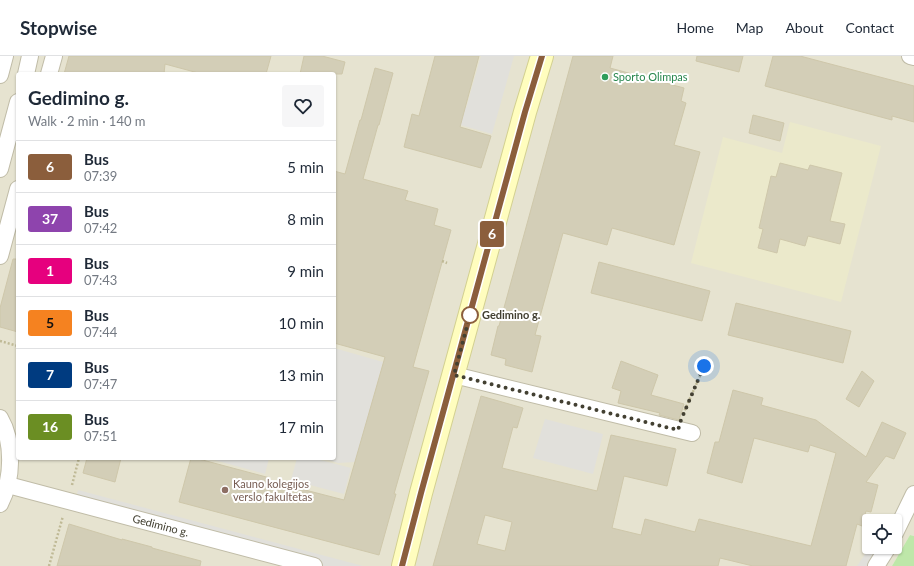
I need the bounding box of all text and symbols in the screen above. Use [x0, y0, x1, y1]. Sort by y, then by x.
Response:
text: Stopwise [20, 16, 97, 39]
text: Home [676, 19, 714, 36]
text: Map [736, 19, 763, 36]
text: About [785, 19, 823, 36]
text: Contact [845, 19, 894, 36]
place label: Sporto Olimpas [613, 70, 688, 83]
marker: Sporto Olimpas [600, 72, 610, 82]
button: heart [282, 85, 324, 127]
text: Gedimino g. [28, 86, 129, 109]
text: Walk · 2 min · 140 m [28, 113, 146, 129]
text: Bus [84, 150, 109, 168]
text: 6 [46, 158, 54, 175]
text: 5 min [287, 158, 324, 176]
text: 07:39 [84, 168, 117, 184]
text: Bus [84, 202, 109, 220]
text: 37 [42, 210, 58, 227]
text: 8 min [287, 210, 324, 228]
text: 07:42 [84, 220, 117, 236]
line badge: 6 [479, 221, 505, 247]
text: 6 [488, 225, 496, 242]
text: Bus [84, 254, 109, 272]
text: 1 [46, 262, 54, 279]
text: 9 min [287, 262, 324, 280]
text: 07:43 [84, 272, 117, 288]
text: Bus [84, 306, 109, 324]
marker: Gedimino g. [461, 306, 479, 324]
place label: Gedimino g. [482, 308, 541, 321]
text: 5 [46, 314, 54, 331]
text: 10 min [278, 314, 324, 332]
text: 07:44 [84, 324, 117, 340]
your location [694, 356, 714, 376]
text: Bus [84, 358, 109, 376]
text: 7 [46, 366, 54, 383]
text: 13 min [278, 366, 324, 384]
text: 07:47 [84, 376, 117, 392]
text: Bus [84, 410, 109, 428]
text: 16 [42, 418, 58, 435]
text: 17 min [278, 418, 324, 436]
text: 07:51 [84, 428, 117, 444]
place label: Kauno kolegijos verslo fakultetas [233, 477, 312, 503]
marker: Kauno kolegijos verslo fakultetas [220, 485, 230, 495]
street label: Gedimino g. [131, 511, 191, 539]
map controls [862, 514, 902, 554]
button: locate [862, 514, 902, 554]

